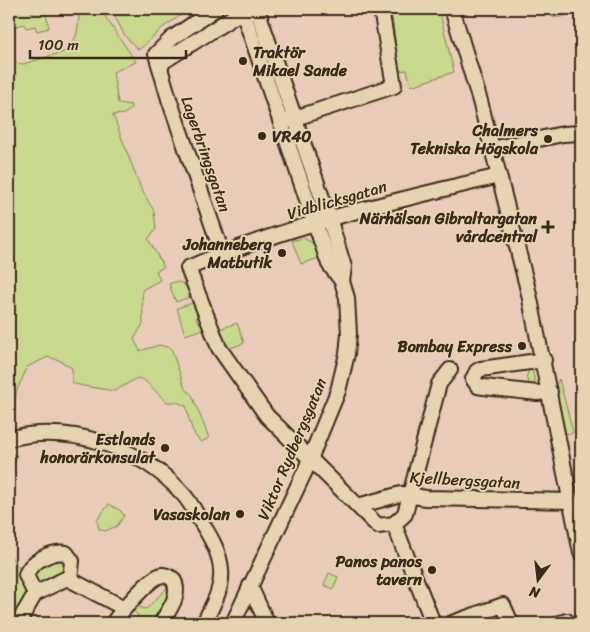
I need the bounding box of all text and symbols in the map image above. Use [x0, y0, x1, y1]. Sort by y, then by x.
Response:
scale bar [30, 28, 186, 60]
text: 100 m [38, 32, 79, 58]
place label: Traktör Mikael Sande [252, 38, 348, 85]
marker: Traktör Mikael Sande [237, 55, 249, 67]
street label: Lagerbringsgatan [173, 92, 240, 216]
place label: Chalmers Tekniska Högskola [410, 116, 539, 163]
place label: VR40 [272, 122, 311, 151]
marker: VR40 [256, 130, 268, 142]
marker: Chalmers Tekniska Högskola [542, 133, 554, 145]
street label: Vidblicksgatan [284, 172, 391, 228]
place label: Närhälsan Gibraltargatan vårdcentral [359, 204, 538, 251]
marker: Närhälsan Gibraltargatan vårdcentral [541, 220, 555, 234]
place label: Johanneberg Matbutik [182, 230, 273, 277]
marker: Johanneberg Matbutik [276, 247, 288, 259]
place label: Bombay Express [398, 332, 513, 361]
marker: Bombay Express [516, 340, 528, 352]
street label: Viktor Rydbergsgatan [249, 373, 335, 525]
place label: Estlands honorärkonsulat [40, 425, 157, 472]
marker: Estlands honorärkonsulat [159, 442, 171, 454]
street label: Kjellbergsgatan [409, 463, 521, 497]
place label: Vasaskolan [153, 500, 230, 529]
marker: Vasaskolan [234, 508, 246, 520]
place label: Panos panos tavern [335, 547, 423, 594]
north arrow [512, 554, 562, 604]
marker: Panos panos tavern [426, 564, 438, 576]
text: N [527, 579, 544, 606]

